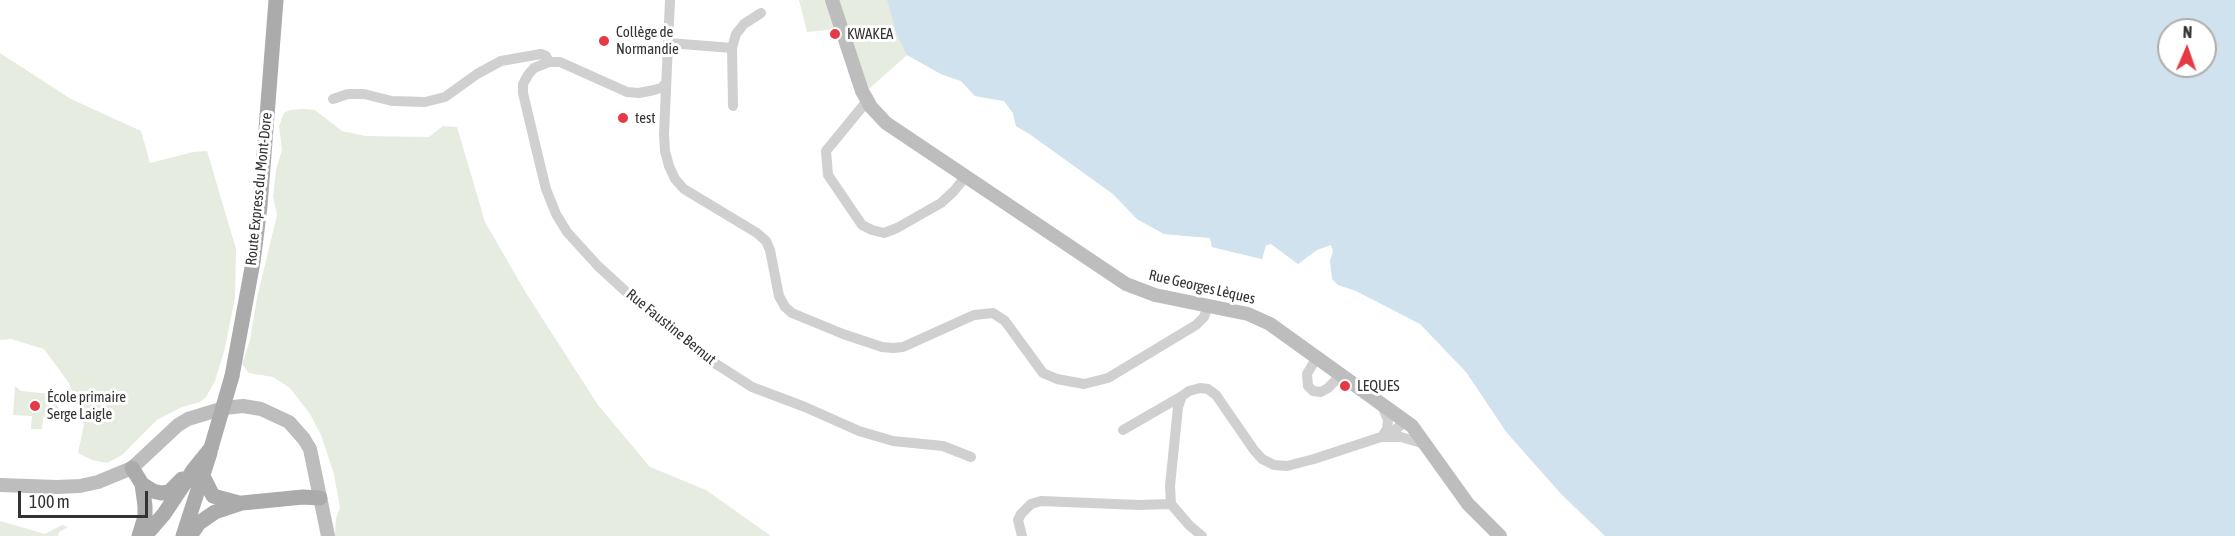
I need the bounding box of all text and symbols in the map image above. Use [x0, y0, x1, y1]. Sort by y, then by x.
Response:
north arrow [2157, 18, 2217, 78]
place label: Collège de Normandie [616, 23, 679, 58]
text: N [2183, 23, 2193, 41]
place label: KWAKEA [847, 25, 893, 43]
marker: KWAKEA [828, 27, 842, 41]
marker: Collège de Normandie [597, 34, 611, 48]
place label: test [635, 109, 656, 127]
marker: test [616, 111, 630, 125]
street label: Route Express du Mont-Dore [242, 112, 276, 266]
street label: Rue Georges Lèques [1147, 266, 1257, 308]
street label: Rue Faustine Bernut [623, 285, 719, 369]
place label: LEQUES [1357, 377, 1399, 395]
marker: LEQUES [1338, 379, 1352, 393]
place label: École primaire Serge Laigle [47, 388, 126, 423]
marker: École primaire Serge Laigle [28, 399, 42, 413]
scale bar [21, 479, 152, 517]
text: 100 m [29, 491, 70, 512]

